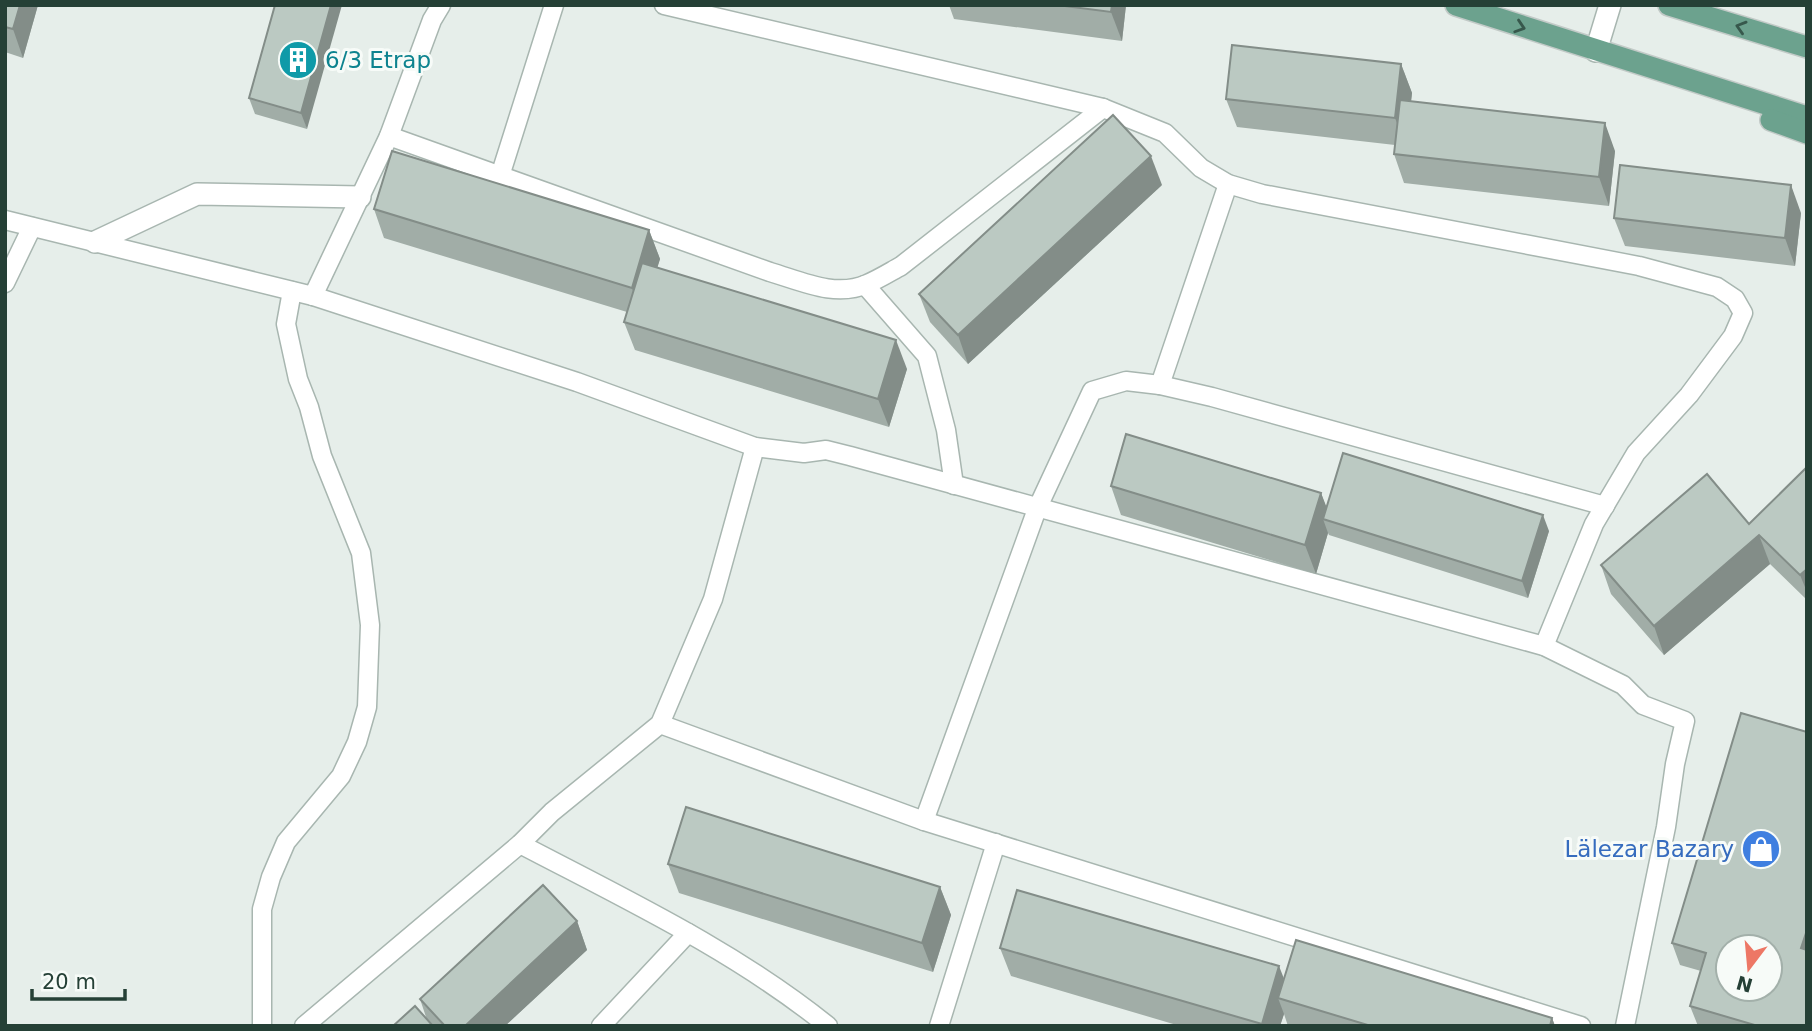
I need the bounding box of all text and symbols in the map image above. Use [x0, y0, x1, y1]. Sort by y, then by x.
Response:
one-way arrow [1514, 18, 1526, 33]
one-way arrow [1736, 21, 1748, 36]
building icon: 6/3 Etrap [277, 39, 319, 81]
place label: 6/3 Etrap [325, 47, 431, 73]
shop icon: Lälezar Bazary [1740, 828, 1782, 870]
place label: Lälezar Bazary [1565, 836, 1734, 862]
north arrow [1714, 933, 1784, 1003]
scale bar [32, 958, 124, 1002]
text: 20 m [42, 970, 96, 994]
text: N [1734, 972, 1755, 997]

